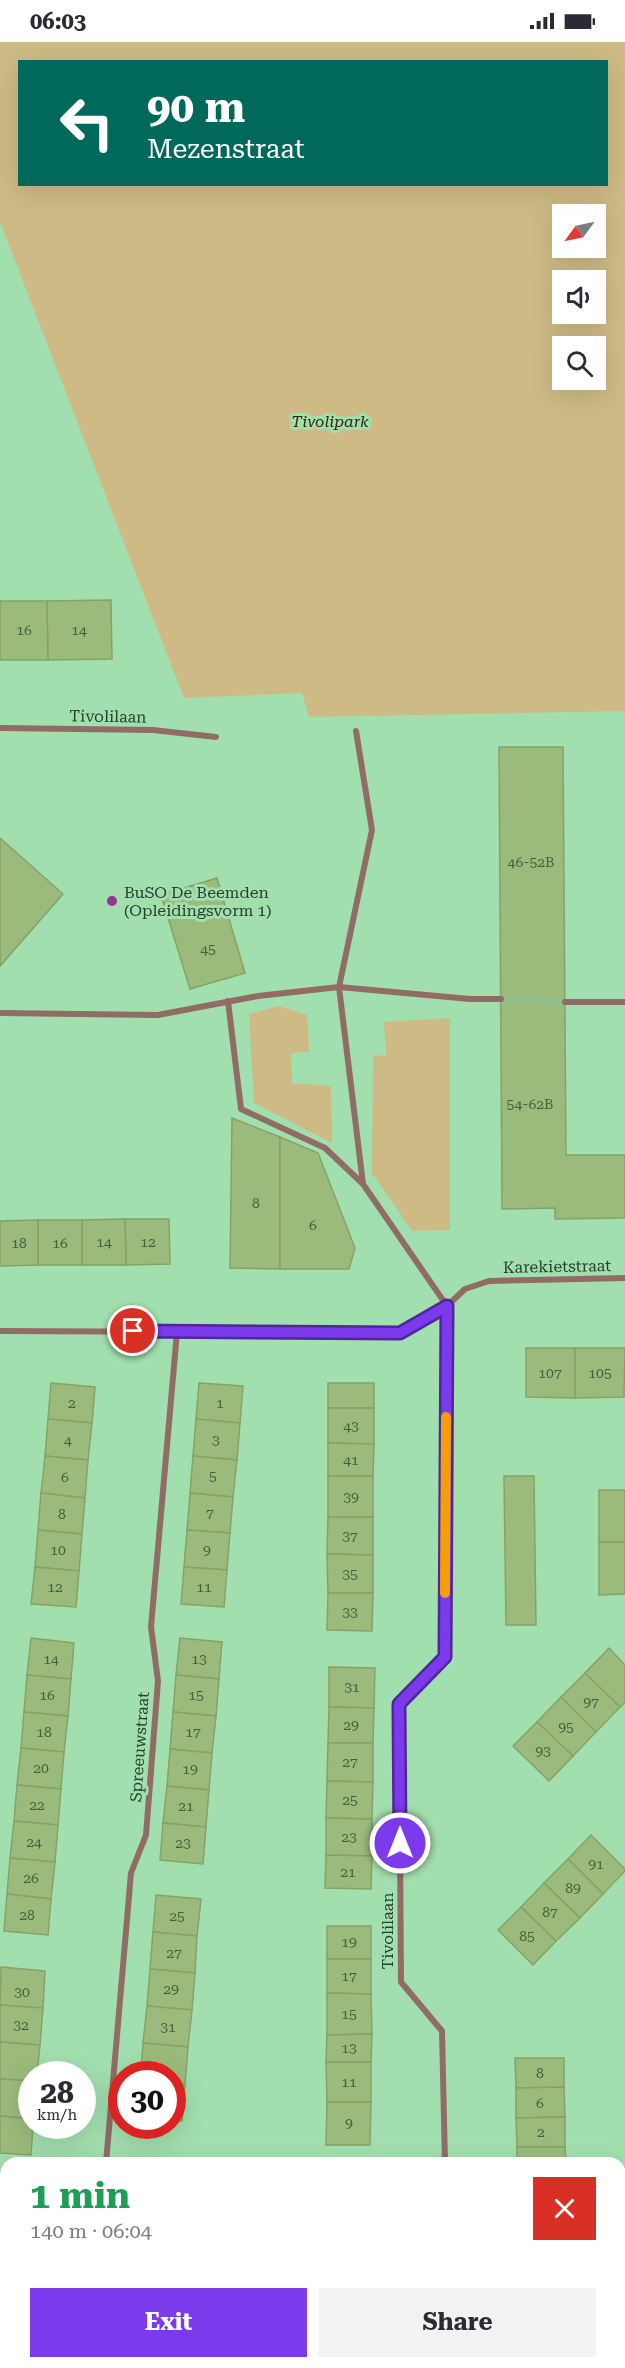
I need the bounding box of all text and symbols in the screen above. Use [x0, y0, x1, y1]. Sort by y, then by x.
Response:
text: 06:03 [30, 9, 86, 34]
text: 90 m [147, 83, 245, 132]
icon: left [48, 84, 126, 162]
text: Mezenstraat [147, 133, 305, 165]
north arrow [552, 204, 606, 258]
map controls [552, 204, 606, 390]
button: sound [552, 270, 606, 324]
button: search [552, 336, 606, 390]
park label: Tivolipark [291, 412, 369, 431]
house number: 16 [16, 622, 32, 638]
house number: 14 [71, 622, 87, 638]
street label: Tivolilaan [69, 706, 147, 727]
house number: 46-52B [508, 854, 554, 870]
place label: BuSO De Beemden (Opleidingsvorm 1) [124, 883, 272, 920]
marker: BuSO De Beemden (Opleidingsvorm 1) [105, 894, 119, 908]
house number: 45 [200, 941, 216, 957]
house number: 54-62B [507, 1096, 553, 1112]
house number: 8 [252, 1195, 260, 1211]
house number: 6 [309, 1217, 317, 1233]
house number: 14 [96, 1234, 112, 1250]
house number: 12 [140, 1234, 156, 1250]
house number: 18 [11, 1235, 27, 1251]
house number: 16 [52, 1235, 68, 1251]
street label: Karekietstraat [503, 1256, 611, 1277]
pin [107, 1305, 158, 1356]
icon: arrive [116, 1314, 149, 1347]
house number: 107 [538, 1365, 562, 1381]
house number: 105 [588, 1365, 612, 1381]
house number: 2 [68, 1395, 76, 1411]
house number: 1 [216, 1395, 224, 1411]
house number: 43 [343, 1418, 359, 1434]
house number: 4 [64, 1432, 72, 1448]
house number: 3 [212, 1432, 220, 1448]
house number: 41 [343, 1452, 359, 1468]
house number: 5 [209, 1468, 217, 1484]
house number: 6 [61, 1469, 69, 1485]
house number: 39 [343, 1489, 359, 1505]
house number: 7 [206, 1505, 214, 1521]
house number: 8 [58, 1506, 66, 1522]
house number: 37 [342, 1528, 358, 1544]
house number: 10 [50, 1542, 66, 1558]
house number: 9 [203, 1542, 211, 1558]
house number: 35 [342, 1566, 358, 1582]
house number: 12 [47, 1579, 63, 1595]
house number: 11 [196, 1579, 212, 1595]
house number: 33 [342, 1604, 358, 1620]
house number: 14 [43, 1651, 59, 1667]
house number: 13 [191, 1651, 207, 1667]
house number: 31 [344, 1679, 360, 1695]
house number: 16 [39, 1687, 55, 1703]
house number: 15 [188, 1687, 204, 1703]
street label: Spreeuwstraat [126, 1691, 153, 1803]
house number: 97 [583, 1694, 599, 1710]
house number: 29 [343, 1717, 359, 1733]
house number: 95 [558, 1719, 574, 1735]
house number: 18 [36, 1724, 52, 1740]
house number: 17 [185, 1724, 201, 1740]
house number: 93 [535, 1743, 551, 1759]
house number: 27 [342, 1754, 358, 1770]
house number: 20 [33, 1760, 49, 1776]
house number: 19 [182, 1761, 198, 1777]
house number: 25 [342, 1792, 358, 1808]
house number: 22 [29, 1797, 45, 1813]
house number: 21 [178, 1798, 194, 1814]
position arrow [368, 1811, 432, 1875]
house number: 23 [341, 1829, 357, 1845]
house number: 24 [26, 1834, 42, 1850]
house number: 23 [175, 1835, 191, 1851]
house number: 91 [588, 1856, 604, 1872]
house number: 21 [340, 1864, 356, 1880]
house number: 26 [23, 1870, 39, 1886]
house number: 89 [565, 1880, 581, 1896]
street label: Tivolilaan [378, 1892, 397, 1970]
house number: 87 [542, 1904, 558, 1920]
house number: 28 [19, 1907, 35, 1923]
house number: 25 [169, 1908, 185, 1924]
house number: 85 [519, 1928, 535, 1944]
house number: 19 [341, 1934, 357, 1950]
house number: 27 [166, 1945, 182, 1961]
house number: 17 [341, 1968, 357, 1984]
house number: 29 [163, 1981, 179, 1997]
house number: 30 [14, 1984, 30, 2000]
house number: 15 [341, 2006, 357, 2022]
house number: 32 [13, 2017, 29, 2033]
house number: 31 [160, 2019, 176, 2035]
house number: 13 [341, 2040, 357, 2056]
speed limit sign: 30 [108, 2061, 186, 2139]
house number: 8 [536, 2065, 544, 2081]
house number: 11 [341, 2074, 357, 2090]
text: 28 [40, 2075, 74, 2110]
house number: 6 [536, 2095, 544, 2111]
text: km/h [37, 2106, 77, 2124]
house number: 9 [345, 2115, 353, 2131]
house number: 2 [537, 2124, 545, 2140]
text: 1 min [30, 2175, 130, 2217]
button: close [533, 2177, 596, 2240]
text: 140 m · 06:04 [30, 2219, 152, 2243]
button: Exit [30, 2288, 307, 2357]
button: Share [319, 2288, 596, 2357]

